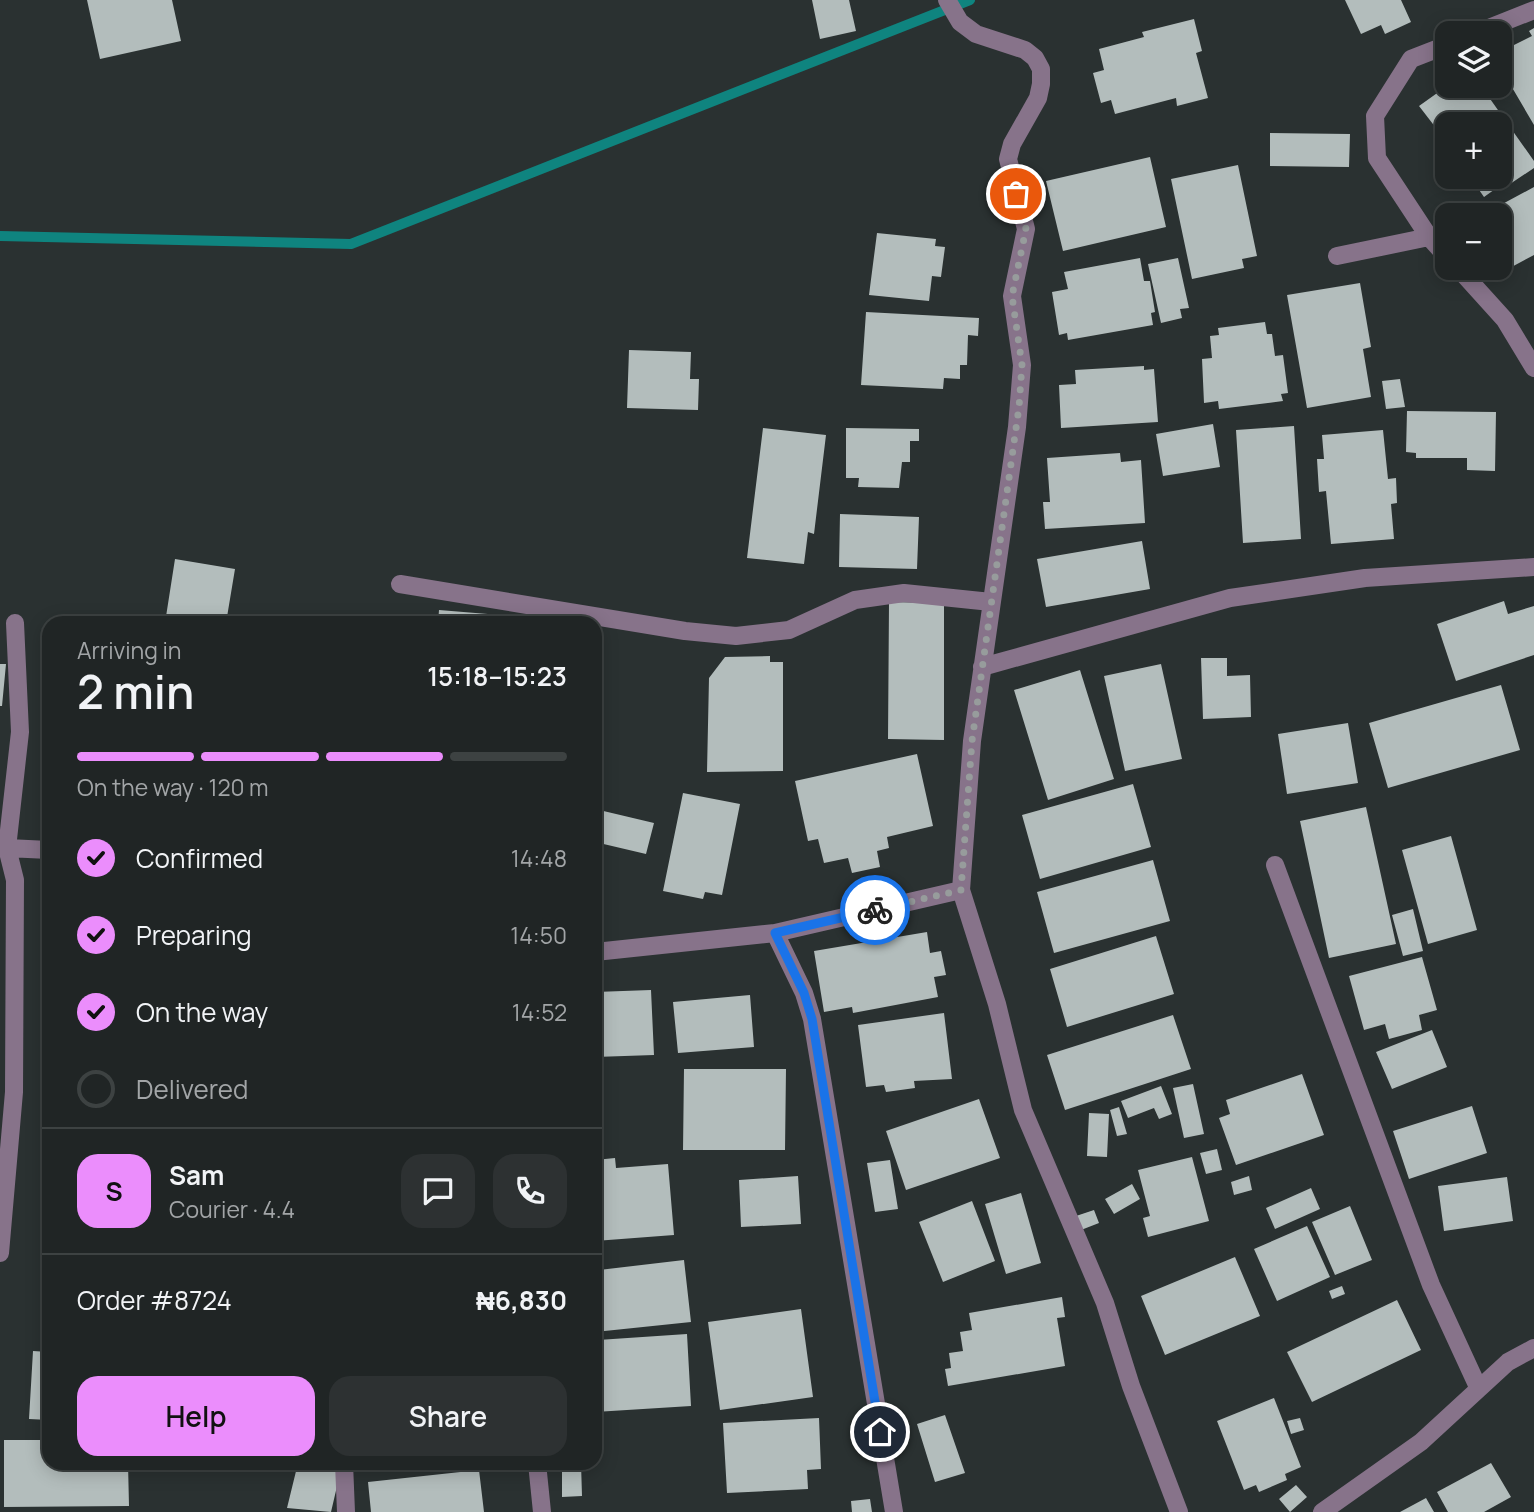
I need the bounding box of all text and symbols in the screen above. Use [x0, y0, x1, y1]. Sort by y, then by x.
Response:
map controls [1435, 21, 1512, 280]
button: layers [1435, 21, 1512, 98]
button: + [1435, 112, 1512, 189]
pin [986, 164, 1046, 224]
icon: bag [997, 175, 1035, 213]
button: − [1435, 203, 1512, 280]
text: Arriving in [77, 634, 182, 666]
text: 15:18–15:23 [427, 658, 567, 694]
text: 2 min [77, 660, 194, 723]
text: On the way · 120 m [77, 771, 269, 803]
icon: check [77, 839, 115, 877]
text: Confirmed [136, 840, 263, 876]
text: 14:48 [511, 842, 567, 874]
courier [840, 875, 910, 945]
icon: bike [856, 891, 894, 929]
icon: check [77, 916, 115, 954]
text: Preparing [136, 917, 252, 953]
text: 14:50 [510, 919, 567, 951]
icon: check [77, 993, 115, 1031]
text: On the way [136, 994, 268, 1030]
text: 14:52 [512, 996, 567, 1028]
text: Delivered [136, 1071, 248, 1107]
button: chat [401, 1154, 475, 1228]
button: phone [493, 1154, 567, 1228]
text: Sam [169, 1157, 224, 1193]
text: S [105, 1173, 123, 1209]
text: Courier · 4.4 [169, 1193, 295, 1225]
text: Order #8724 [77, 1282, 232, 1318]
text: ₦6,830 [476, 1282, 567, 1318]
button: Help [77, 1376, 315, 1456]
button: Share [329, 1376, 567, 1456]
pin [850, 1402, 910, 1462]
icon: home [861, 1413, 899, 1451]

